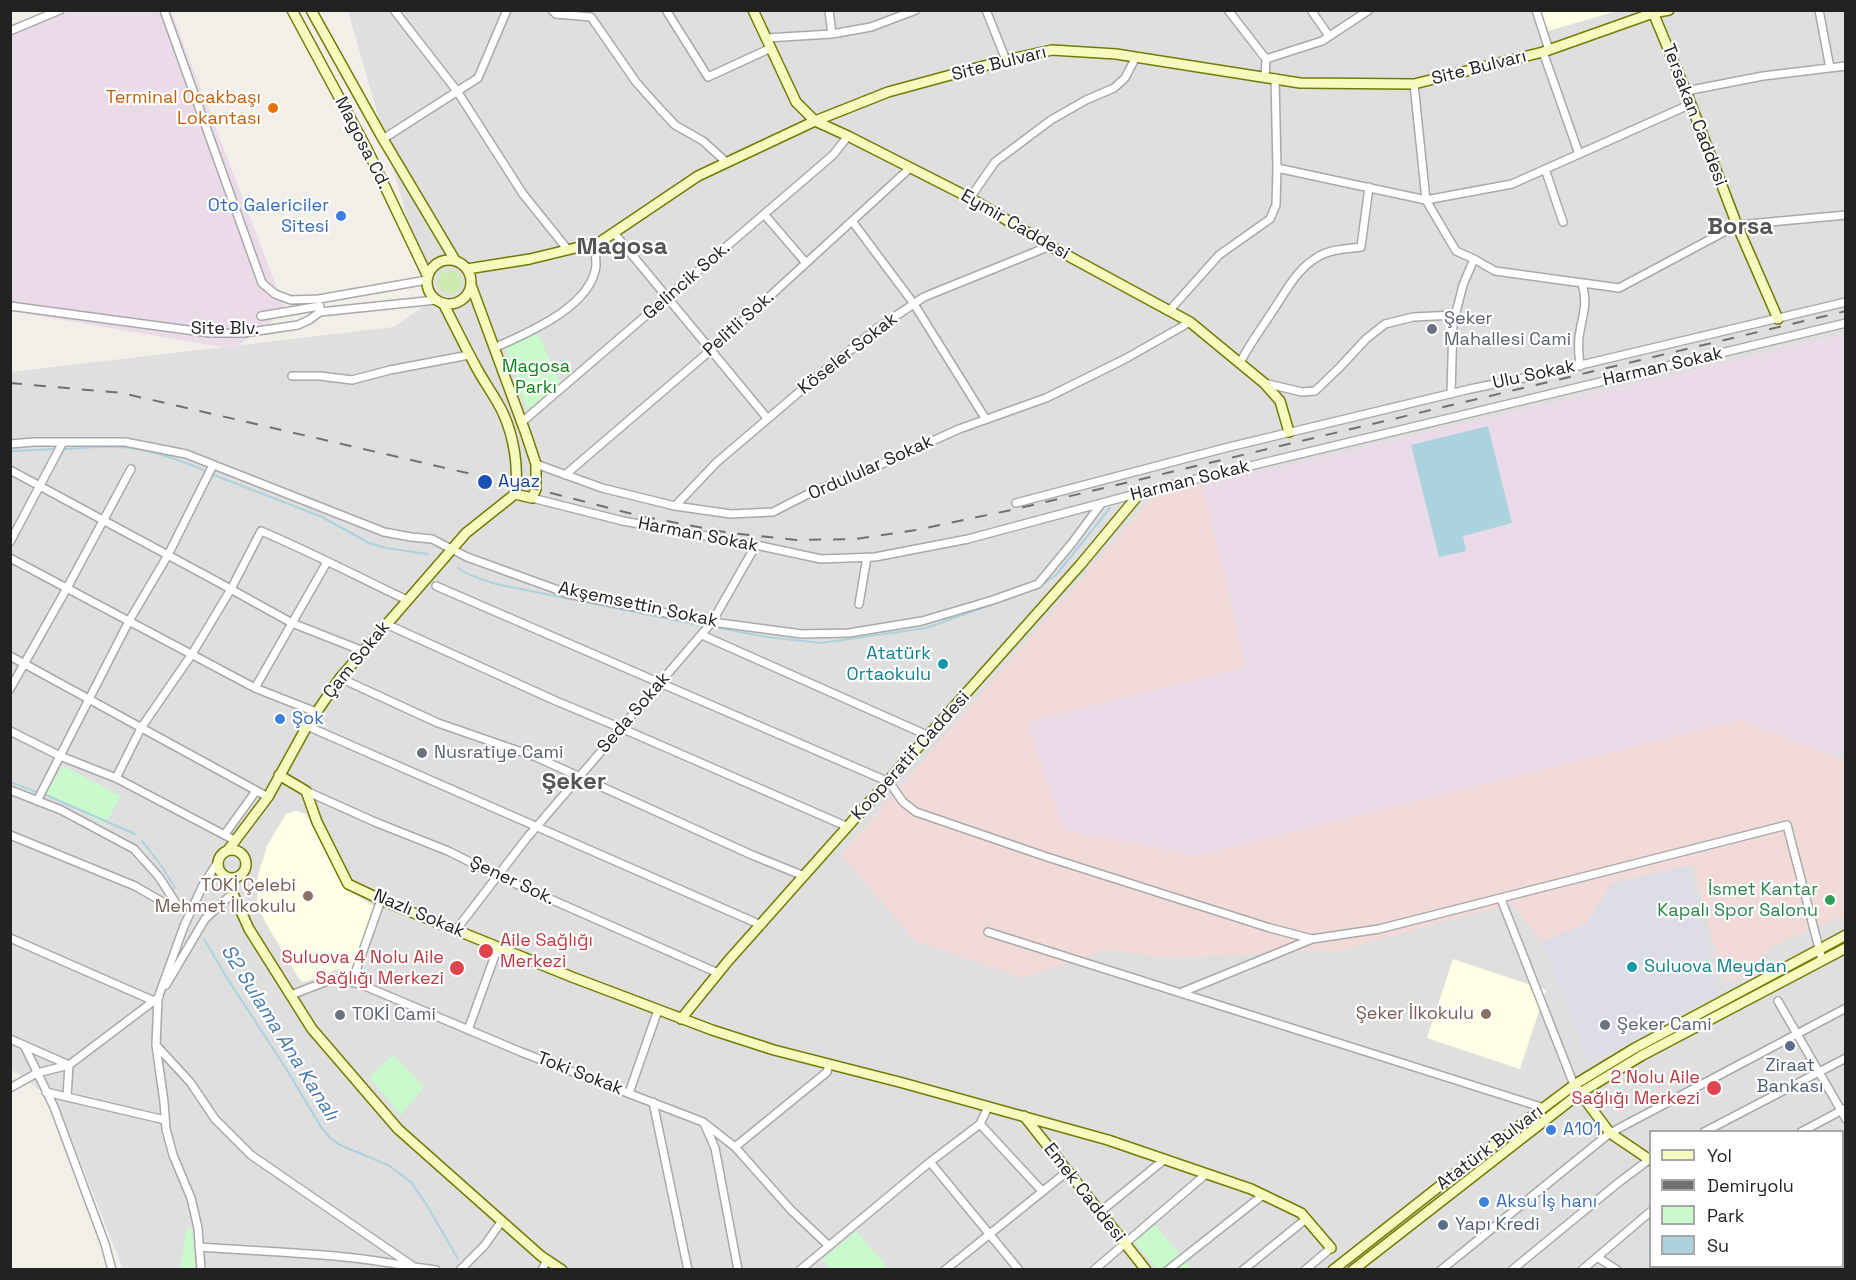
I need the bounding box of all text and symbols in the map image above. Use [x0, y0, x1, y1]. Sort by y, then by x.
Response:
street label: Tersakan Caddesi [1657, 41, 1731, 189]
street label: Site Bulvarı [949, 42, 1049, 86]
street label: Site Bulvarı [1429, 46, 1529, 90]
place label: Terminal Ocakbaşı Lokantası [106, 87, 261, 130]
street label: Magosa Cd. [330, 93, 394, 193]
marker: Terminal Ocakbaşı Lokantası [266, 101, 280, 115]
street label: Eymir Caddesi [957, 185, 1073, 265]
place label: Oto Galericiler Sitesi [208, 195, 329, 238]
marker: Oto Galericiler Sitesi [334, 209, 348, 223]
district label: Borsa [1707, 213, 1773, 241]
district label: Magosa [576, 233, 668, 261]
street label: Gelincik Sok. [639, 237, 735, 325]
street label: Pelitli Sok. [699, 286, 779, 362]
place label: Şeker Mahallesi Cami [1444, 308, 1571, 350]
street label: Köseler Sokak [794, 309, 902, 399]
street label: Site Blv. [191, 318, 259, 340]
marker: Şeker Mahallesi Cami [1425, 322, 1439, 336]
street label: Harman Sokak [1601, 343, 1725, 391]
park label: Magosa Parkı [502, 356, 570, 398]
street label: Ulu Sokak [1491, 356, 1577, 394]
street label: Ordulular Sokak [805, 431, 937, 505]
street label: Harman Sokak [1128, 456, 1252, 506]
place label: Ayaz [498, 471, 540, 493]
marker: Ayaz [476, 473, 494, 491]
street label: Harman Sokak [636, 513, 760, 557]
street label: Akşemsettin Sokak [556, 578, 720, 632]
street label: Çam Sokak [319, 617, 395, 703]
place label: Atatürk Ortaokulu [847, 643, 931, 686]
marker: Atatürk Ortaokulu [936, 657, 950, 671]
street label: Seda Sokak [593, 668, 675, 758]
street label: Kooperatif Caddesi [847, 687, 975, 825]
place label: Şok [292, 708, 324, 730]
marker: Şok [273, 712, 287, 726]
place label: Nusratiye Cami [434, 742, 563, 764]
marker: Nusratiye Cami [415, 746, 429, 760]
district label: Şeker [542, 768, 606, 796]
street label: Şener Sok. [466, 852, 558, 910]
place label: TOKİ Çelebi Mehmet İlkokulu [155, 875, 296, 918]
place label: İsmet Kantar Kapalı Spor Salonu [1657, 879, 1818, 922]
street label: Nazlı Sokak [370, 885, 468, 943]
marker: TOKİ Çelebi Mehmet İlkokulu [301, 889, 315, 903]
marker: İsmet Kantar Kapalı Spor Salonu [1823, 893, 1837, 907]
place label: Aile Sağlığı Merkezi [500, 930, 593, 972]
water label: S2 Sulama Ana Kanalı [215, 941, 343, 1125]
marker: Aile Sağlığı Merkezi [477, 942, 495, 960]
place label: Suluova 4 Nolu Aile Sağlığı Merkezi [282, 947, 444, 990]
place label: Suluova Meydan [1644, 956, 1787, 978]
marker: Suluova 4 Nolu Aile Sağlığı Merkezi [448, 959, 466, 977]
marker: Suluova Meydan [1625, 960, 1639, 974]
place label: Şeker İlkokulu [1356, 1003, 1474, 1025]
place label: TOKİ Cami [352, 1004, 436, 1026]
marker: Şeker İlkokulu [1479, 1007, 1493, 1021]
marker: TOKİ Cami [333, 1008, 347, 1022]
place label: Şeker Cami [1617, 1014, 1712, 1036]
marker: Şeker Cami [1598, 1018, 1612, 1032]
marker: Ziraat Bankası [1783, 1039, 1797, 1053]
street label: Toki Sokak [534, 1048, 626, 1100]
place label: Ziraat Bankası [1757, 1055, 1823, 1098]
place label: 2 Nolu Aile Sağlığı Merkezi [1572, 1067, 1700, 1110]
marker: 2 Nolu Aile Sağlığı Merkezi [1705, 1079, 1723, 1097]
street label: Atatürk Bulvarı [1433, 1101, 1547, 1195]
place label: A101 [1563, 1119, 1601, 1141]
marker: A101 [1544, 1123, 1558, 1137]
legend [1649, 1130, 1844, 1268]
street label: Emek Caddesi [1039, 1139, 1129, 1247]
text: Yol [1707, 1144, 1732, 1167]
text: Demiryolu [1707, 1174, 1794, 1197]
place label: Aksu İş hanı [1496, 1191, 1597, 1213]
marker: Aksu İş hanı [1477, 1195, 1491, 1209]
text: Park [1707, 1204, 1744, 1227]
place label: Yapı Kredi [1455, 1214, 1540, 1236]
marker: Yapı Kredi [1436, 1218, 1450, 1232]
text: Su [1707, 1234, 1729, 1257]

